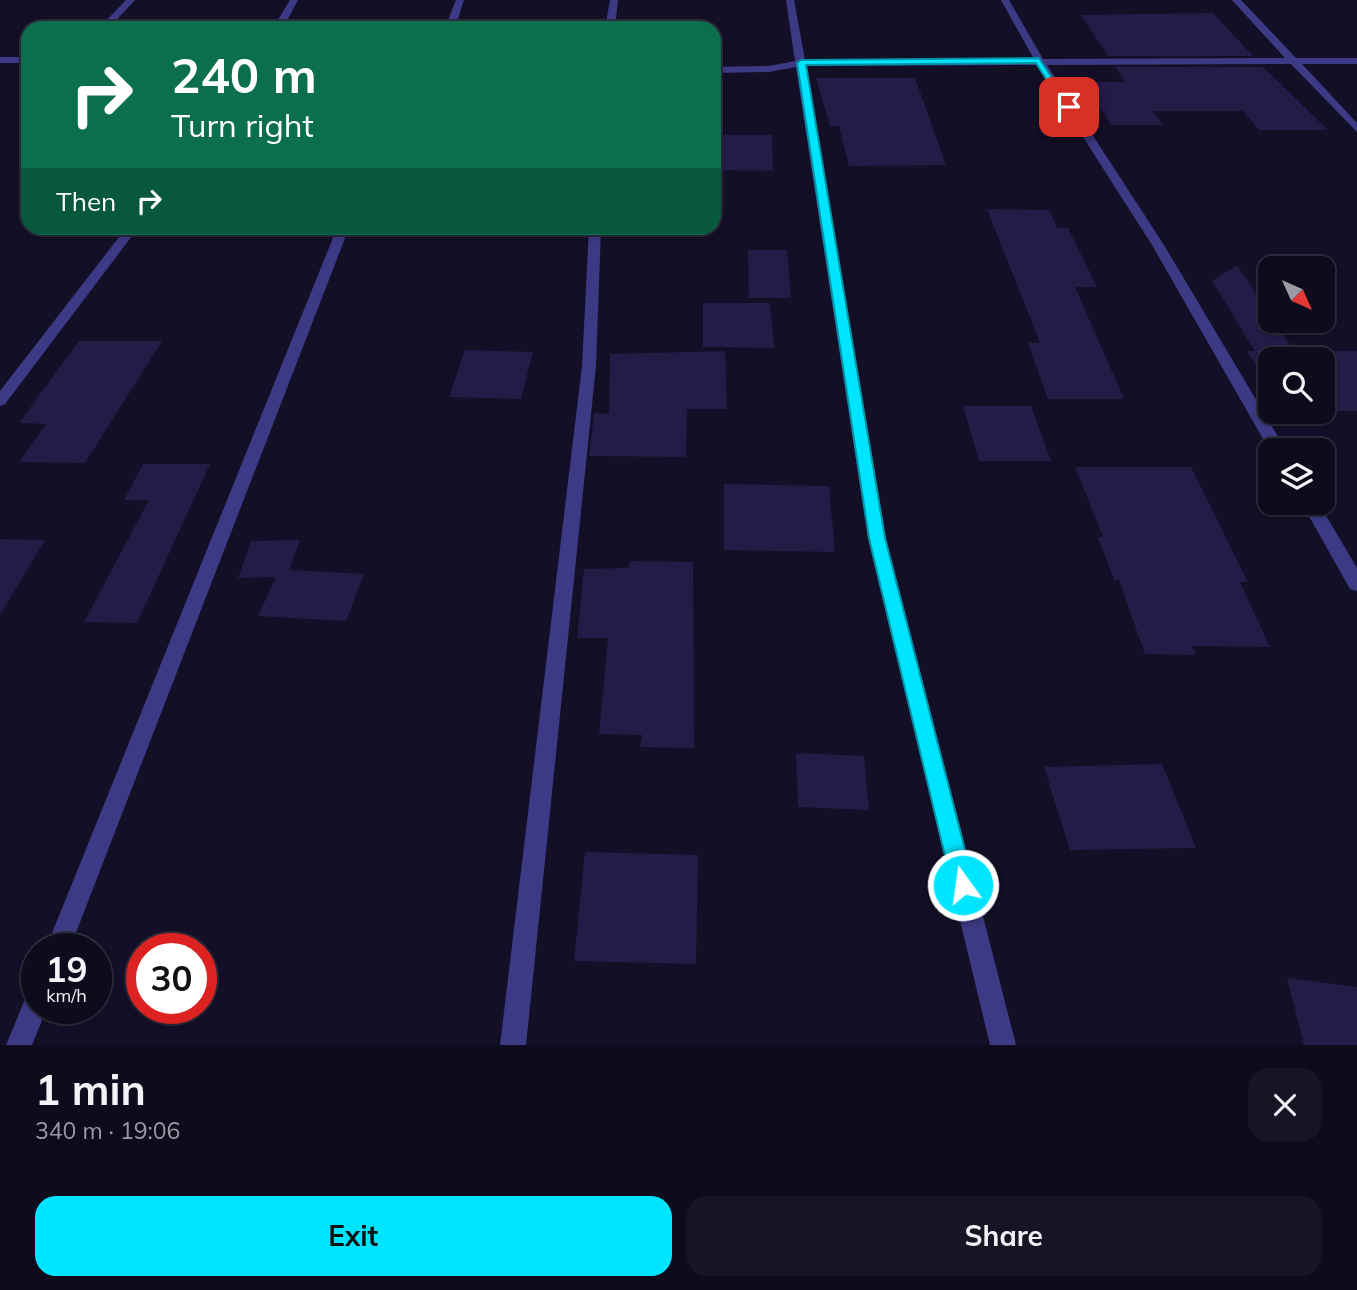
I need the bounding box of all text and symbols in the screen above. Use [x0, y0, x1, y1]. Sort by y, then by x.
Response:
text: 240 m [171, 44, 317, 105]
icon: right [56, 49, 147, 140]
pin [1039, 77, 1099, 137]
icon: arrive [1050, 88, 1088, 126]
text: Turn right [171, 105, 314, 145]
icon: right [130, 182, 168, 220]
text: Then [56, 185, 116, 218]
north arrow [1258, 256, 1335, 332]
map controls [1258, 256, 1335, 515]
button: search [1258, 347, 1335, 424]
button: layers [1258, 438, 1335, 515]
position arrow [926, 848, 1000, 922]
speed limit sign: 30 [126, 933, 217, 1024]
text: 19 [45, 947, 88, 991]
text: km/h [46, 984, 87, 1007]
text: 1 min [35, 1063, 146, 1116]
button: close [1248, 1068, 1322, 1142]
text: 340 m · 19:06 [35, 1116, 180, 1145]
button: Exit [35, 1196, 672, 1276]
button: Share [686, 1196, 1322, 1276]

